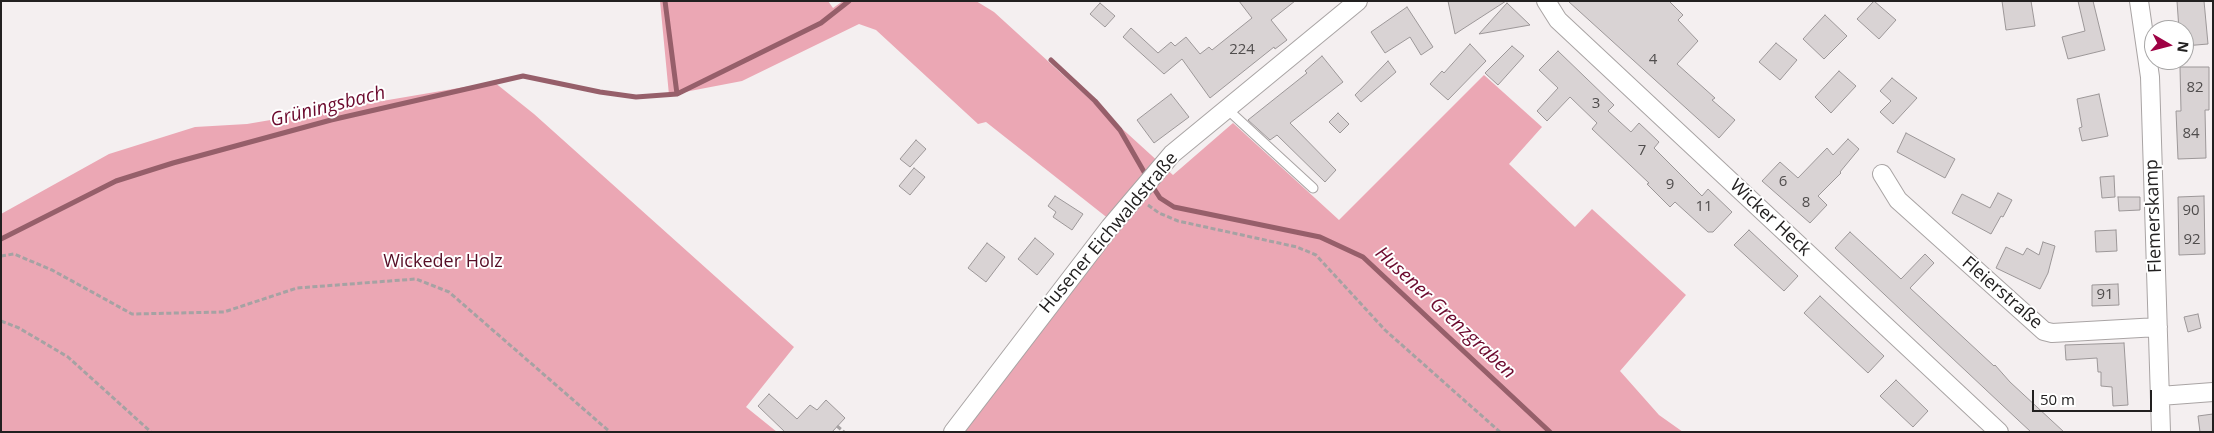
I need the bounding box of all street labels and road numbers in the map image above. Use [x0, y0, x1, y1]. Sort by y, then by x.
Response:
street label: Husener Eichwaldstraße [1035, 148, 1183, 318]
street label: Flemerskamp [2141, 159, 2167, 273]
street label: Wicker Heck [1725, 175, 1815, 261]
street label: Fleierstraße [1957, 252, 2047, 334]

